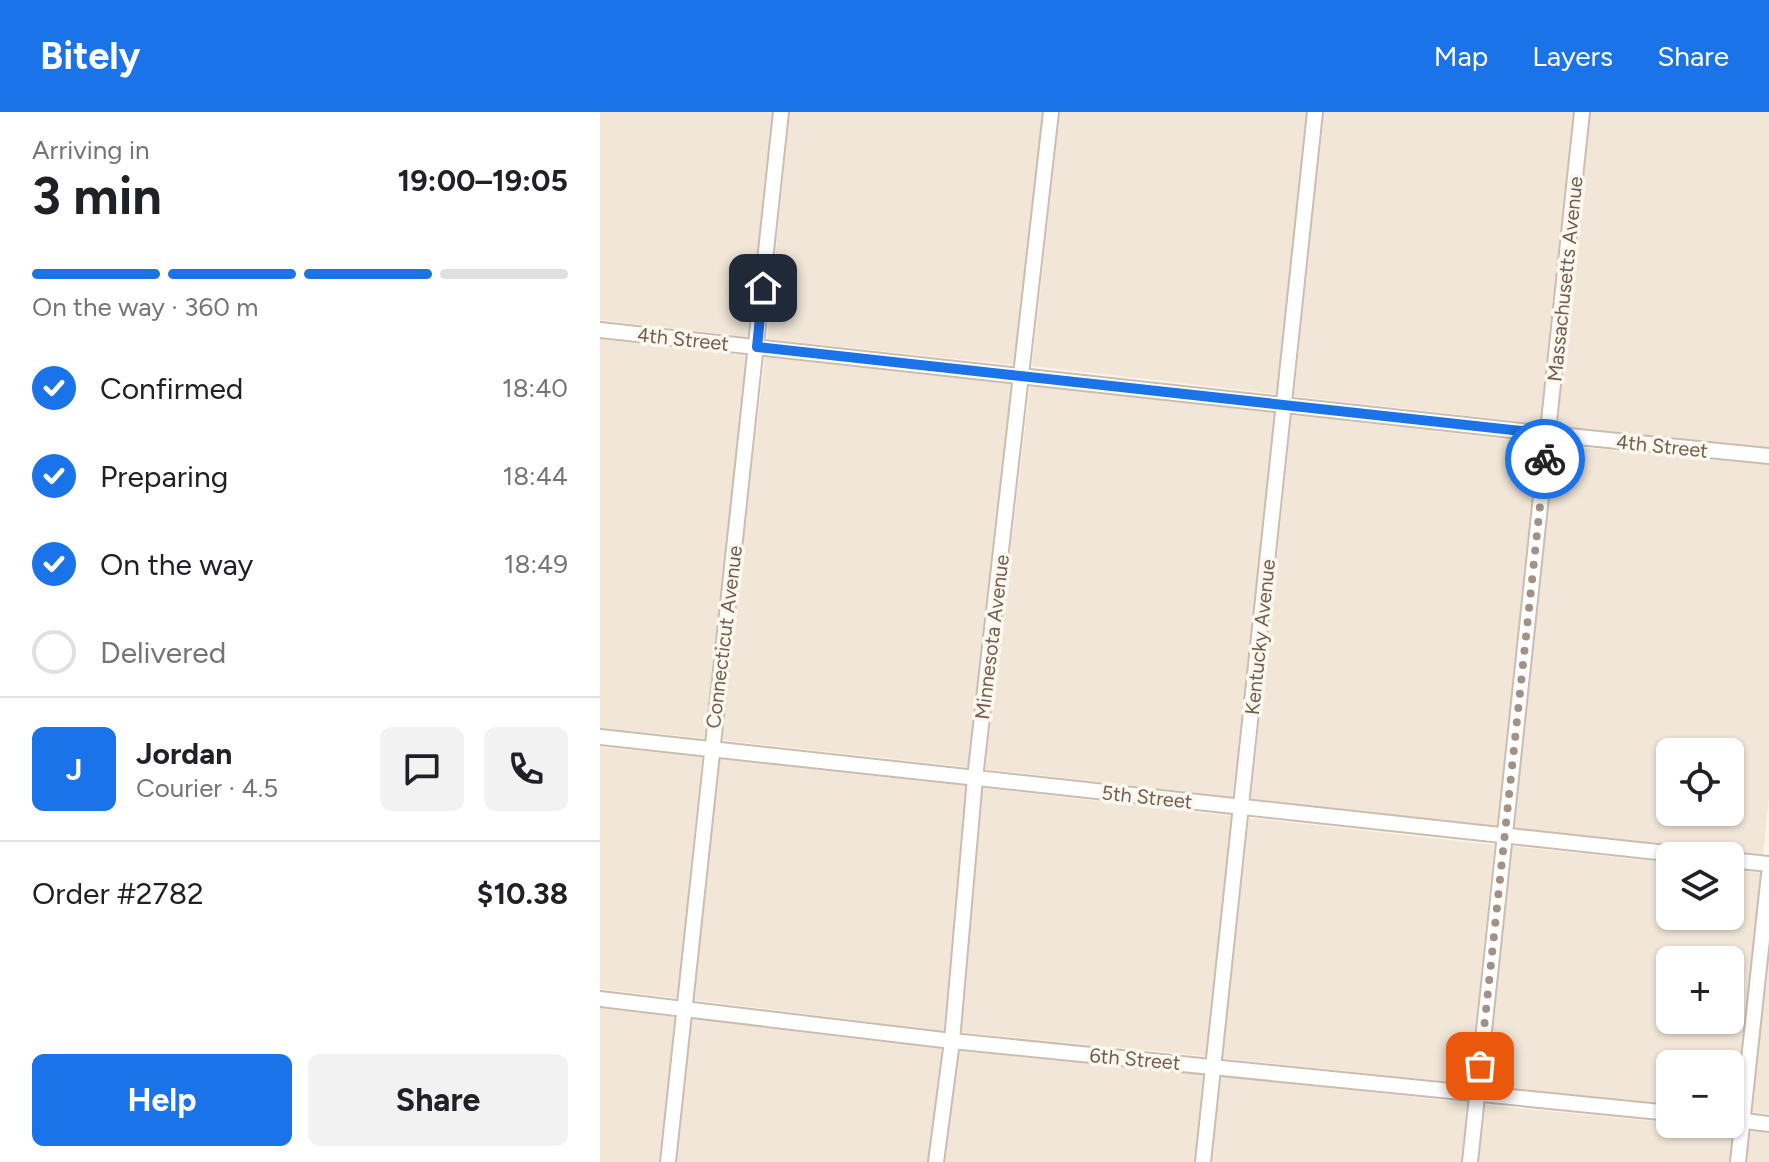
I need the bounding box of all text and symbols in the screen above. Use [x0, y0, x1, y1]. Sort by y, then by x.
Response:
text: Bitely [40, 33, 140, 79]
text: Map [1434, 39, 1488, 73]
text: Layers [1532, 39, 1613, 73]
text: Share [1657, 39, 1729, 73]
text: Arriving in [32, 134, 150, 166]
text: 19:00–19:05 [398, 162, 568, 199]
text: 3 min [32, 165, 162, 227]
street label: Massachusetts Avenue [1542, 175, 1588, 383]
pin [729, 254, 797, 322]
icon: home [741, 266, 785, 310]
text: On the way · 360 m [32, 291, 258, 323]
street label: 4th Street [636, 322, 730, 356]
icon: check [32, 366, 76, 410]
text: Confirmed [100, 370, 243, 407]
text: 18:40 [502, 372, 568, 404]
courier [1505, 419, 1585, 499]
street label: 4th Street [1615, 429, 1709, 463]
icon: bike [1523, 437, 1567, 481]
icon: check [32, 454, 76, 498]
text: Preparing [100, 458, 228, 495]
text: 18:44 [502, 460, 568, 492]
icon: check [32, 542, 76, 586]
street label: Connecticut Avenue [701, 544, 747, 730]
text: On the way [100, 546, 253, 583]
text: 18:49 [504, 548, 568, 580]
street label: Minnesota Avenue [970, 553, 1014, 721]
street label: Kentucky Avenue [1240, 558, 1280, 716]
text: Delivered [100, 634, 226, 671]
button: chat [380, 727, 464, 811]
button: phone [484, 727, 568, 811]
text: Jordan [136, 735, 232, 772]
map controls [1656, 738, 1744, 1138]
button: locate [1656, 738, 1744, 826]
text: J [66, 751, 82, 788]
text: Courier · 4.5 [136, 772, 278, 804]
street label: 5th Street [1100, 780, 1194, 814]
button: layers [1656, 842, 1744, 930]
text: Order #2782 [32, 875, 204, 912]
text: $10.38 [477, 875, 568, 912]
button: + [1656, 946, 1744, 1034]
pin [1446, 1032, 1514, 1100]
street label: 6th Street [1089, 1043, 1181, 1075]
icon: bag [1458, 1044, 1502, 1088]
button: − [1656, 1050, 1744, 1138]
button: Help [32, 1054, 292, 1146]
button: Share [308, 1054, 568, 1146]

